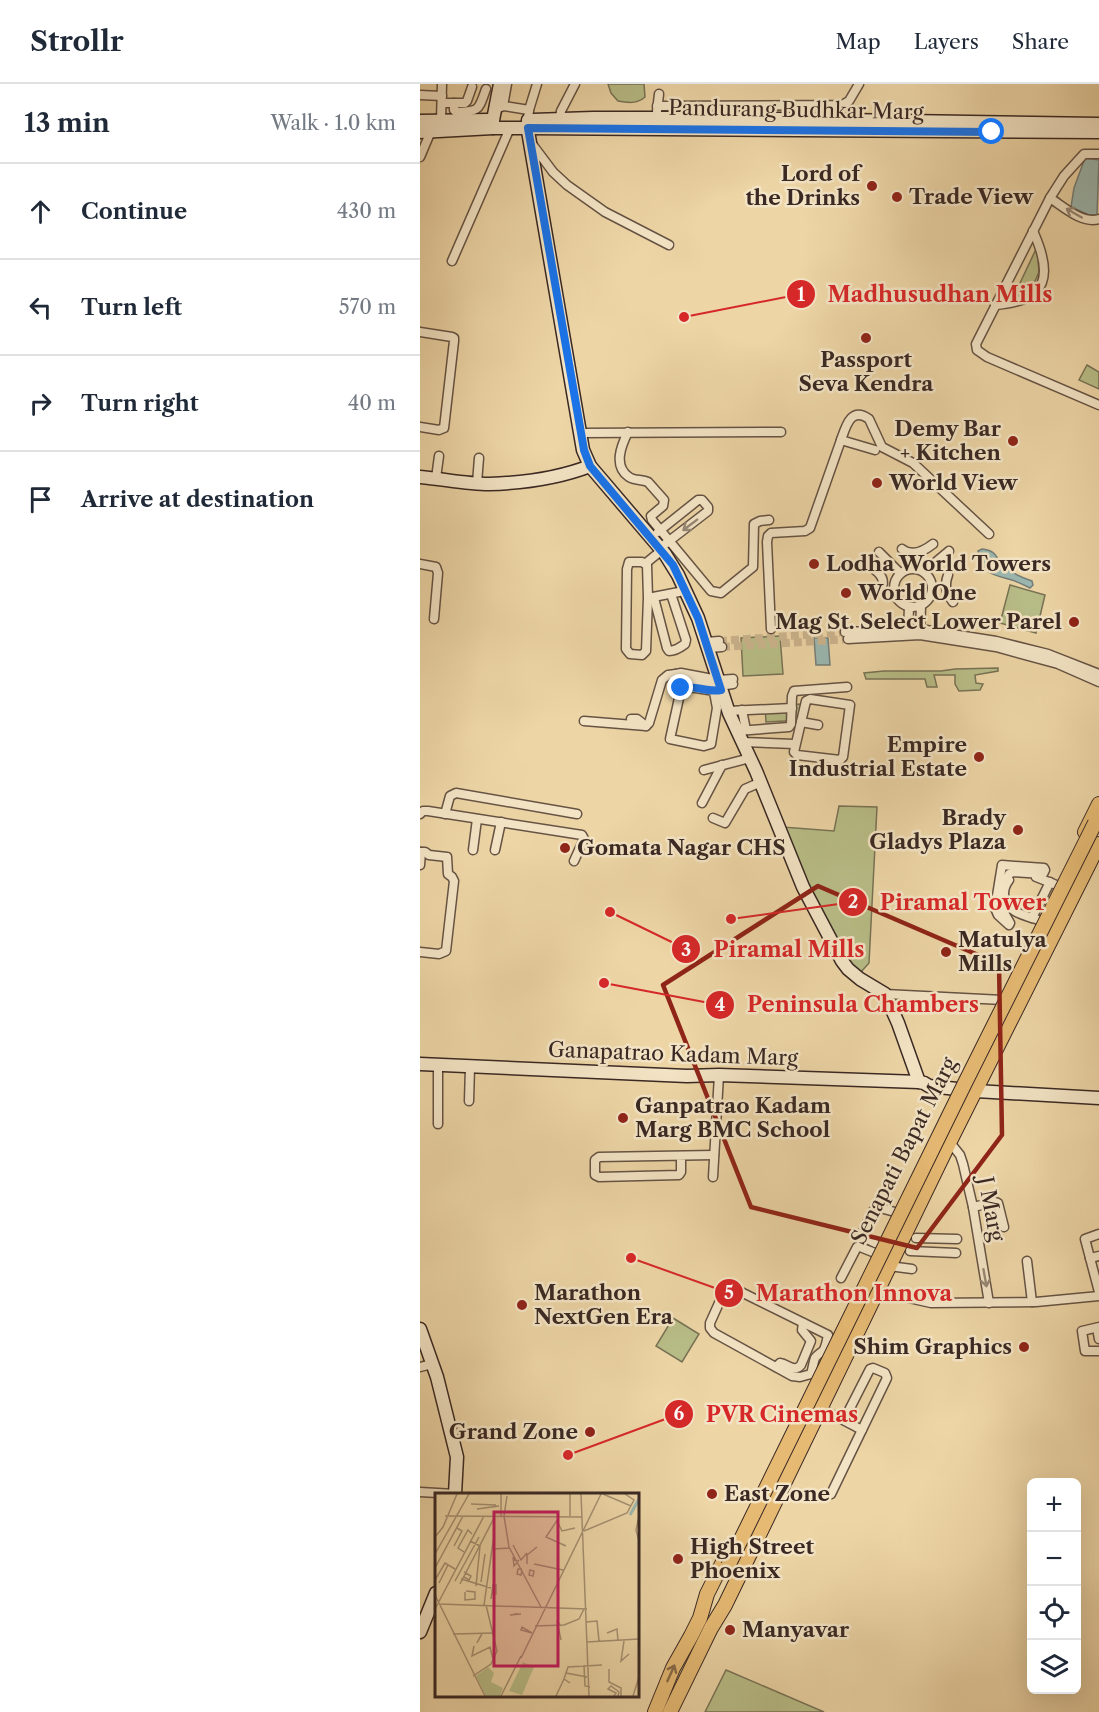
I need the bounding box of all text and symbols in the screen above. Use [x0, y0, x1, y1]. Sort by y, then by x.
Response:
text: Strollr [30, 24, 124, 58]
text: Map [836, 29, 881, 54]
text: Layers [914, 29, 979, 54]
text: Share [1012, 29, 1069, 54]
street label: Pandurang Budhkar Marg [668, 95, 925, 124]
text: 13 min [24, 107, 110, 139]
text: Walk · 1.0 km [270, 111, 396, 135]
route start [978, 118, 1004, 144]
place label: Lord of the Drinks [745, 161, 863, 210]
marker: Lord of the Drinks [865, 179, 879, 193]
place label: Trade View [909, 184, 1034, 209]
marker: Trade View [890, 190, 904, 204]
icon: ahead [24, 195, 57, 228]
text: Continue [81, 198, 187, 225]
text: 430 m [337, 199, 396, 223]
one-way arrow [1066, 206, 1083, 218]
callout: Madhusudhan Mills [786, 274, 1065, 314]
text: Madhusudhan Mills [828, 281, 1052, 308]
text: 1 [797, 284, 805, 306]
icon: left [24, 291, 57, 324]
text: Turn left [81, 294, 182, 321]
text: 570 m [339, 295, 396, 319]
marker: Passport Seva Kendra [859, 331, 873, 345]
place label: Passport Seva Kendra [799, 347, 934, 396]
icon: right [24, 387, 57, 420]
text: Turn right [81, 390, 199, 417]
text: 40 m [348, 391, 396, 415]
place label: Demy Bar + Kitchen [894, 416, 1002, 465]
marker: Demy Bar + Kitchen [1006, 434, 1020, 448]
place label: World View [888, 470, 1019, 495]
marker: World View [870, 476, 884, 490]
icon: arrive [24, 483, 57, 516]
text: Arrive at destination [81, 486, 314, 513]
one-way arrow [682, 518, 698, 531]
place label: Lodha World Towers [826, 551, 1051, 576]
marker: Lodha World Towers [807, 557, 821, 571]
place label: World One [857, 580, 977, 605]
marker: World One [839, 586, 853, 600]
place label: Mag St. Select Lower Parel [775, 609, 1062, 634]
marker: Mag St. Select Lower Parel [1067, 615, 1081, 629]
route end [667, 674, 693, 700]
place label: Empire Industrial Estate [789, 732, 967, 781]
marker: Empire Industrial Estate [972, 750, 986, 764]
place label: Brady Gladys Plaza [869, 805, 1007, 854]
marker: Brady Gladys Plaza [1011, 823, 1025, 837]
place label: Gomata Nagar CHS [577, 835, 786, 860]
marker: Gomata Nagar CHS [558, 841, 572, 855]
callout: Piramal Tower [838, 882, 1059, 922]
text: Piramal Tower [880, 889, 1046, 916]
text: 2 [848, 891, 858, 913]
place label: Matulya Mills [958, 927, 1047, 976]
callout: Piramal Mills [671, 929, 876, 969]
text: Piramal Mills [713, 936, 865, 963]
text: 3 [681, 939, 691, 961]
marker: Matulya Mills [939, 945, 953, 959]
callout: Peninsula Chambers [705, 985, 991, 1025]
text: Peninsula Chambers [747, 991, 979, 1018]
text: 4 [715, 994, 725, 1016]
street label: Ganapatrao Kadam Marg [547, 1037, 799, 1070]
street label: Senapati Bapat Marg [845, 1052, 962, 1249]
place label: Ganpatrao Kadam Marg BMC School [635, 1093, 831, 1142]
marker: Ganpatrao Kadam Marg BMC School [616, 1111, 630, 1125]
street label: J Marg [972, 1172, 1010, 1244]
one-way arrow [980, 1268, 991, 1287]
callout: Marathon Innova [714, 1273, 964, 1313]
place label: Marathon NextGen Era [534, 1280, 674, 1329]
text: Marathon Innova [756, 1280, 952, 1307]
text: 5 [724, 1282, 734, 1304]
marker: Marathon NextGen Era [515, 1298, 529, 1312]
place label: Shim Graphics [853, 1334, 1012, 1359]
marker: Shim Graphics [1017, 1340, 1031, 1354]
callout: PVR Cinemas [664, 1394, 871, 1434]
text: PVR Cinemas [706, 1401, 858, 1428]
text: 6 [674, 1403, 685, 1425]
place label: Grand Zone [449, 1419, 578, 1444]
marker: Grand Zone [583, 1425, 597, 1439]
map controls [1027, 1478, 1081, 1694]
button: + [1027, 1478, 1081, 1532]
place label: East Zone [724, 1481, 830, 1506]
marker: East Zone [705, 1487, 719, 1501]
inset map [435, 1493, 639, 1697]
button: − [1027, 1532, 1081, 1586]
place label: High Street Phoenix [690, 1534, 814, 1583]
marker: High Street Phoenix [671, 1552, 685, 1566]
button: locate [1027, 1586, 1081, 1640]
place label: Manyavar [742, 1617, 850, 1642]
marker: Manyavar [723, 1623, 737, 1637]
button: layers [1027, 1640, 1081, 1694]
one-way arrow [666, 1665, 678, 1683]

